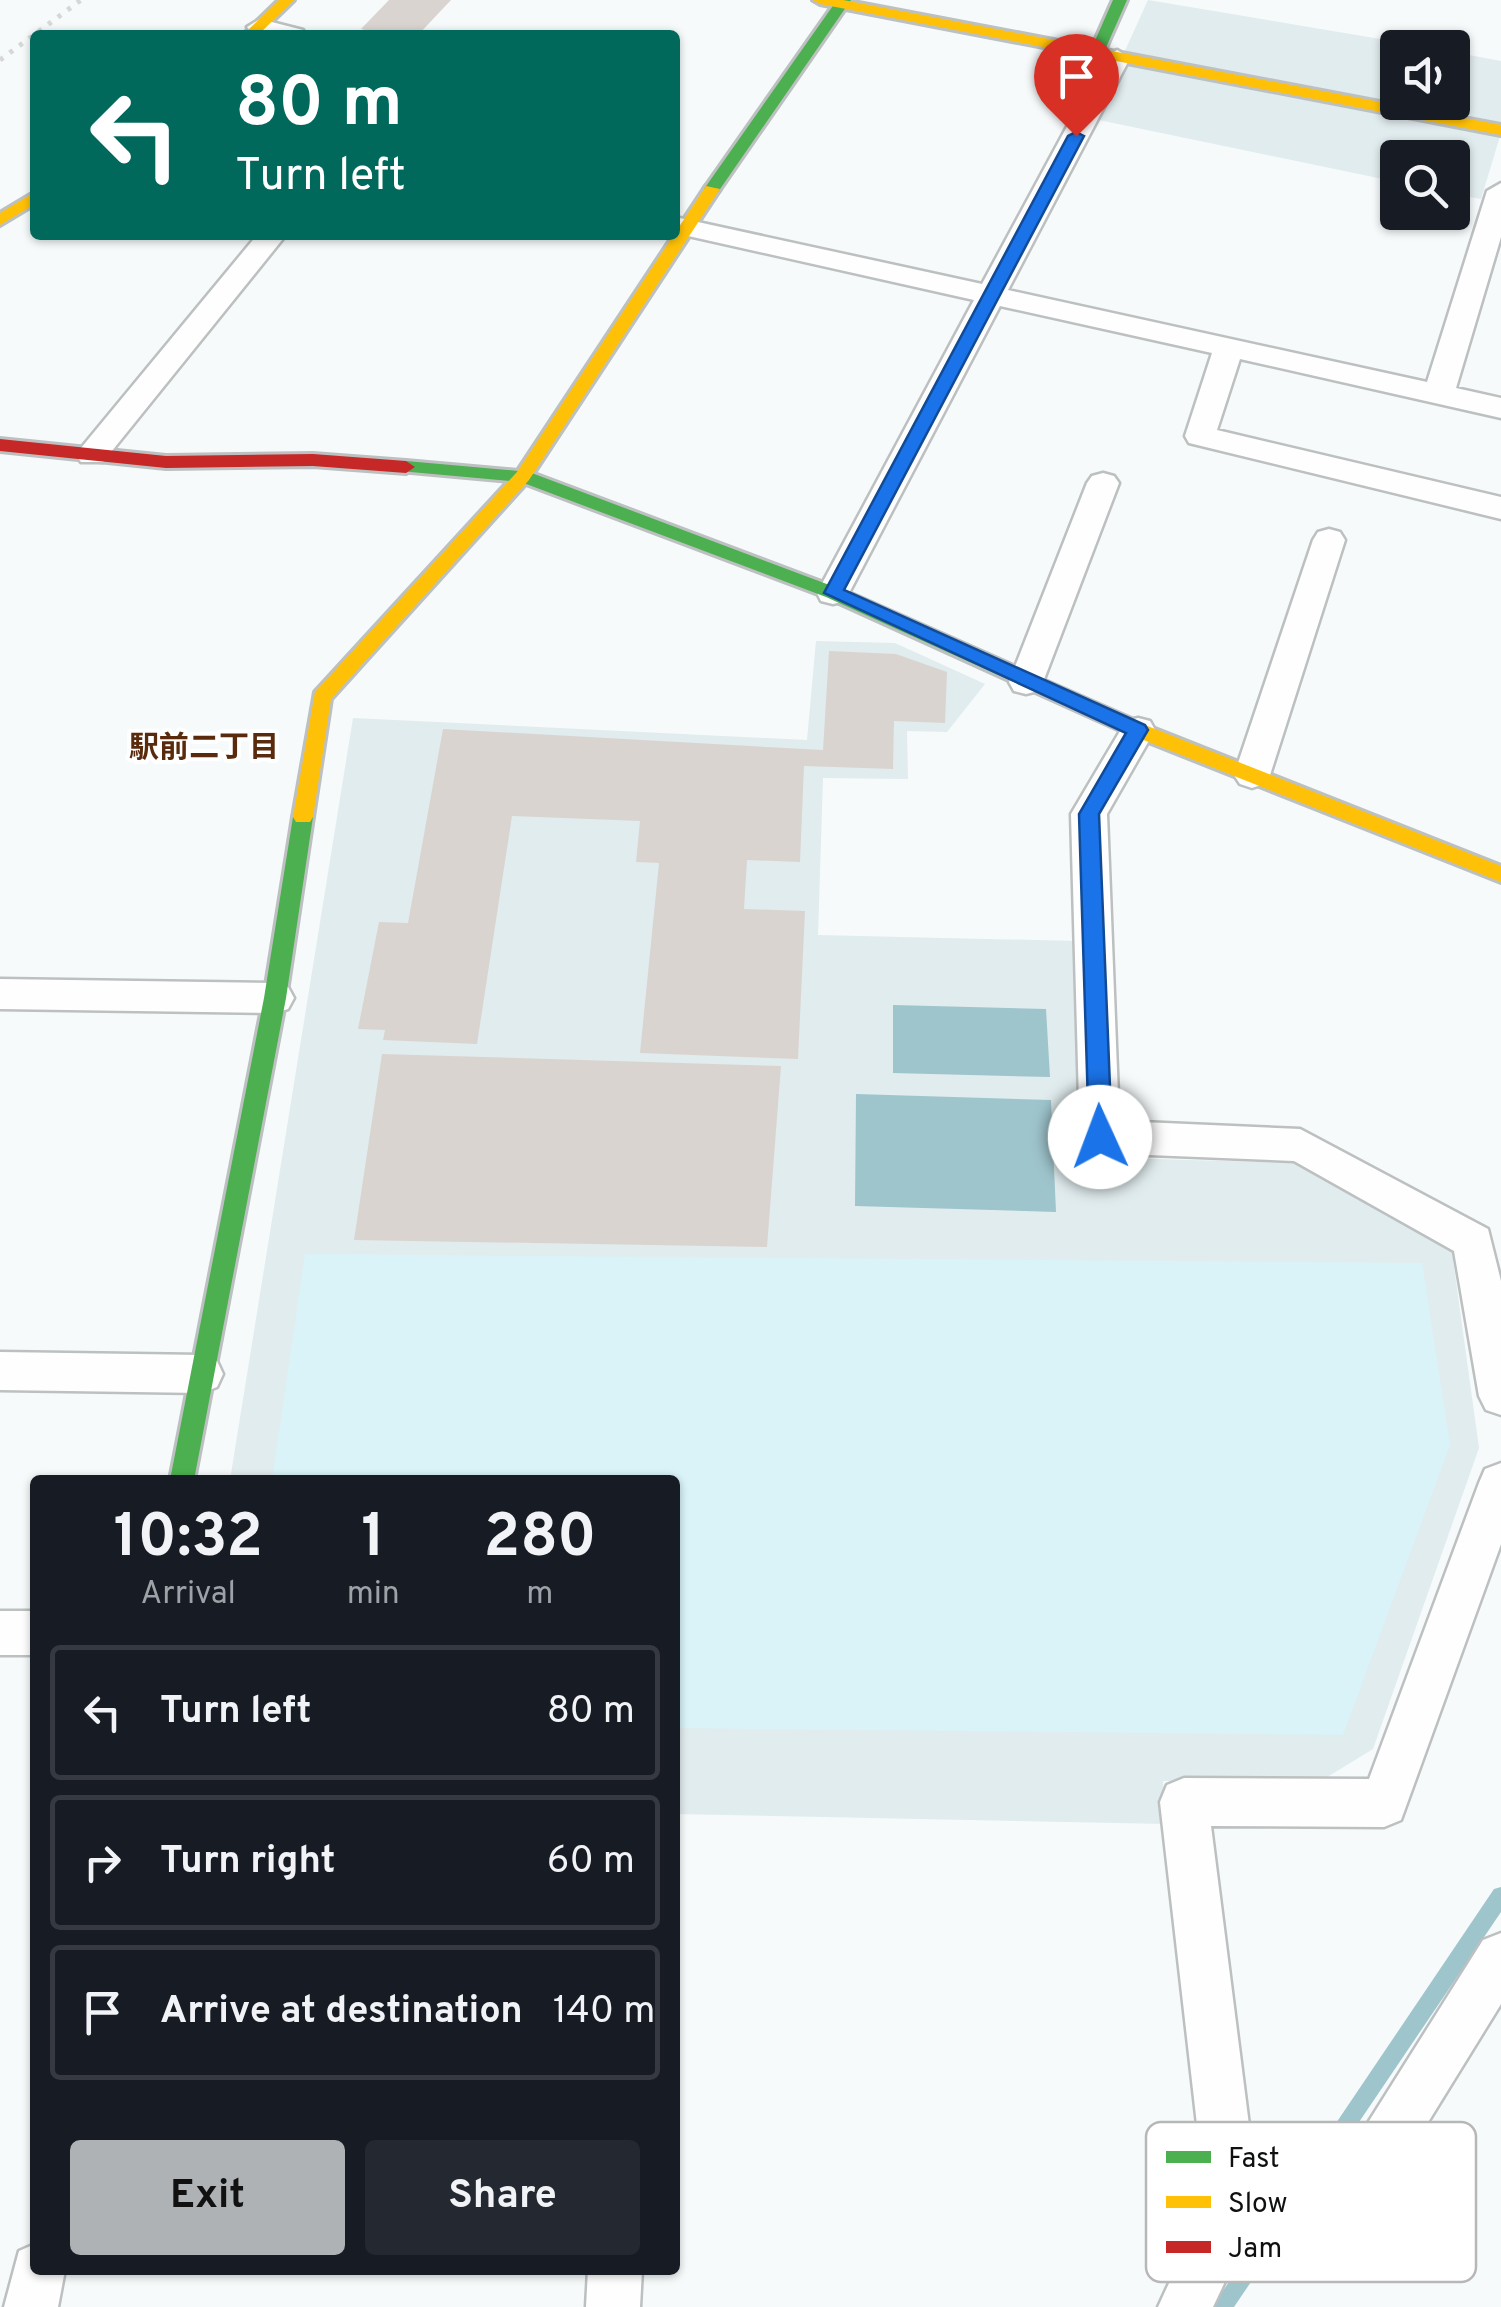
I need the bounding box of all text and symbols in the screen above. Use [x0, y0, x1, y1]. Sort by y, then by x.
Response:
map controls [1380, 30, 1470, 230]
button: sound [1380, 30, 1470, 120]
pin [1034, 34, 1119, 137]
icon: arrive [1049, 49, 1104, 104]
text: 80 m [235, 62, 403, 151]
icon: left [70, 70, 200, 200]
button: search [1380, 140, 1470, 230]
text: Turn left [235, 149, 406, 206]
district label: 駅前二丁目 [129, 731, 279, 768]
position arrow [1048, 1085, 1152, 1189]
text: 10:32 [114, 1502, 263, 1578]
text: 1 [361, 1502, 385, 1578]
text: 280 [483, 1502, 596, 1578]
text: Arrival [141, 1575, 236, 1615]
text: min [347, 1575, 400, 1615]
text: m [526, 1575, 553, 1615]
icon: left [75, 1685, 130, 1740]
text: Turn left [160, 1688, 312, 1737]
text: 80 m [547, 1688, 635, 1737]
icon: right [75, 1835, 130, 1890]
text: Turn right [160, 1838, 335, 1887]
text: 60 m [547, 1838, 635, 1887]
icon: arrive [75, 1985, 130, 2040]
text: Arrive at destination [160, 1988, 523, 2037]
text: 140 m [553, 1988, 655, 2037]
legend [1146, 2122, 1476, 2282]
button: Exit [70, 2140, 345, 2255]
button: Share [365, 2140, 640, 2255]
text: Fast [1228, 2142, 1280, 2178]
text: Slow [1228, 2187, 1287, 2223]
text: Jam [1228, 2232, 1282, 2268]

